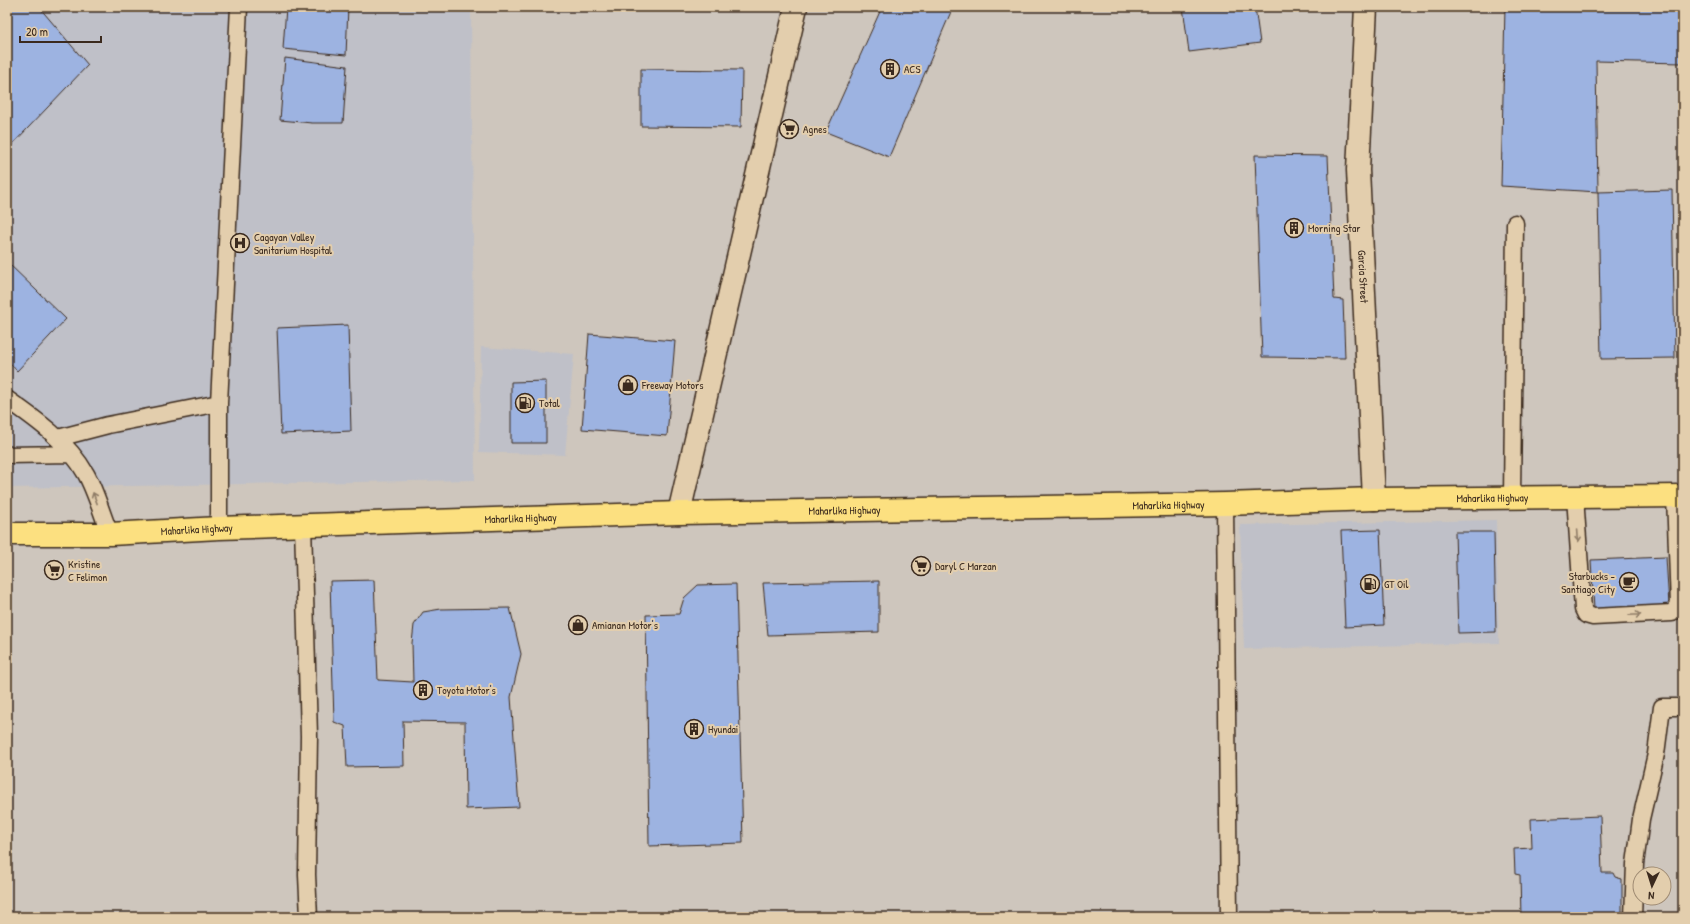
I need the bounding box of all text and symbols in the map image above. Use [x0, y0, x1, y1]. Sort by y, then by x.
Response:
scale bar [20, 18, 101, 44]
text: 20 m [26, 23, 48, 40]
building icon: ACS [879, 58, 901, 80]
place label: ACS [904, 62, 920, 76]
supermarket icon: Agnes [778, 118, 800, 140]
place label: Agnes [803, 122, 827, 136]
building icon: Morning Star [1283, 217, 1305, 239]
place label: Morning Star [1308, 221, 1361, 235]
place label: Cagayan Valley Sanitarium Hospital [254, 230, 332, 257]
hospital icon: Cagayan Valley Sanitarium Hospital [229, 232, 251, 254]
street label: Garcia Street [1355, 250, 1371, 304]
shop icon: Freeway Motors [617, 374, 639, 396]
place label: Freeway Motors [641, 378, 703, 392]
fuel station icon: Total [514, 392, 536, 414]
place label: Total [539, 396, 560, 410]
street label: Maharlika Highway [1456, 490, 1529, 505]
one-way arrow [91, 492, 99, 504]
street label: Maharlika Highway [1132, 497, 1205, 513]
street label: Maharlika Highway [808, 503, 881, 518]
street label: Maharlika Highway [484, 510, 557, 526]
street label: Maharlika Highway [160, 521, 233, 538]
one-way arrow [1574, 529, 1581, 542]
supermarket icon: Daryl C Marzan [910, 555, 932, 577]
place label: Kristine C Felimon [68, 557, 107, 584]
supermarket icon: Kristine C Felimon [43, 559, 65, 581]
place label: Daryl C Marzan [935, 559, 997, 573]
place label: Starbucks - Santiago City [1561, 569, 1616, 596]
cafe icon: Starbucks - Santiago City [1618, 571, 1640, 593]
fuel station icon: GT Oil [1359, 573, 1381, 595]
place label: GT Oil [1384, 577, 1409, 591]
one-way arrow [1628, 611, 1641, 618]
shop icon: Amianan Motor's [567, 614, 589, 636]
place label: Amianan Motor's [592, 618, 658, 632]
building icon: Toyota Motor's [412, 679, 434, 701]
place label: Toyota Motor's [437, 683, 496, 697]
building icon: Hyundai [683, 718, 705, 740]
place label: Hyundai [708, 722, 738, 736]
north arrow [1632, 866, 1672, 906]
text: N [1648, 889, 1655, 903]

